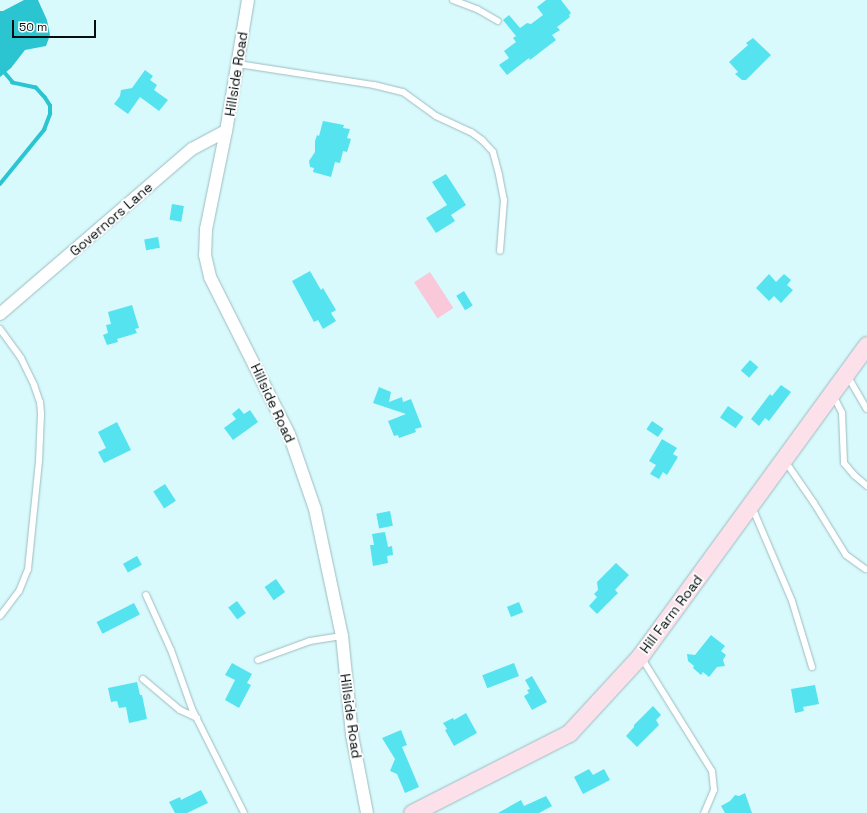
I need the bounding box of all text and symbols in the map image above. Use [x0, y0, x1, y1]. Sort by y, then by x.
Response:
scale bar [14, 12, 98, 38]
text: 50 m [19, 19, 47, 35]
street label: Hillside Road [221, 30, 251, 118]
street label: Governors Lane [66, 178, 156, 260]
street label: Hillside Road [247, 361, 299, 445]
street label: Hill Farm Road [636, 571, 706, 657]
street label: Hillside Road [337, 672, 365, 760]

